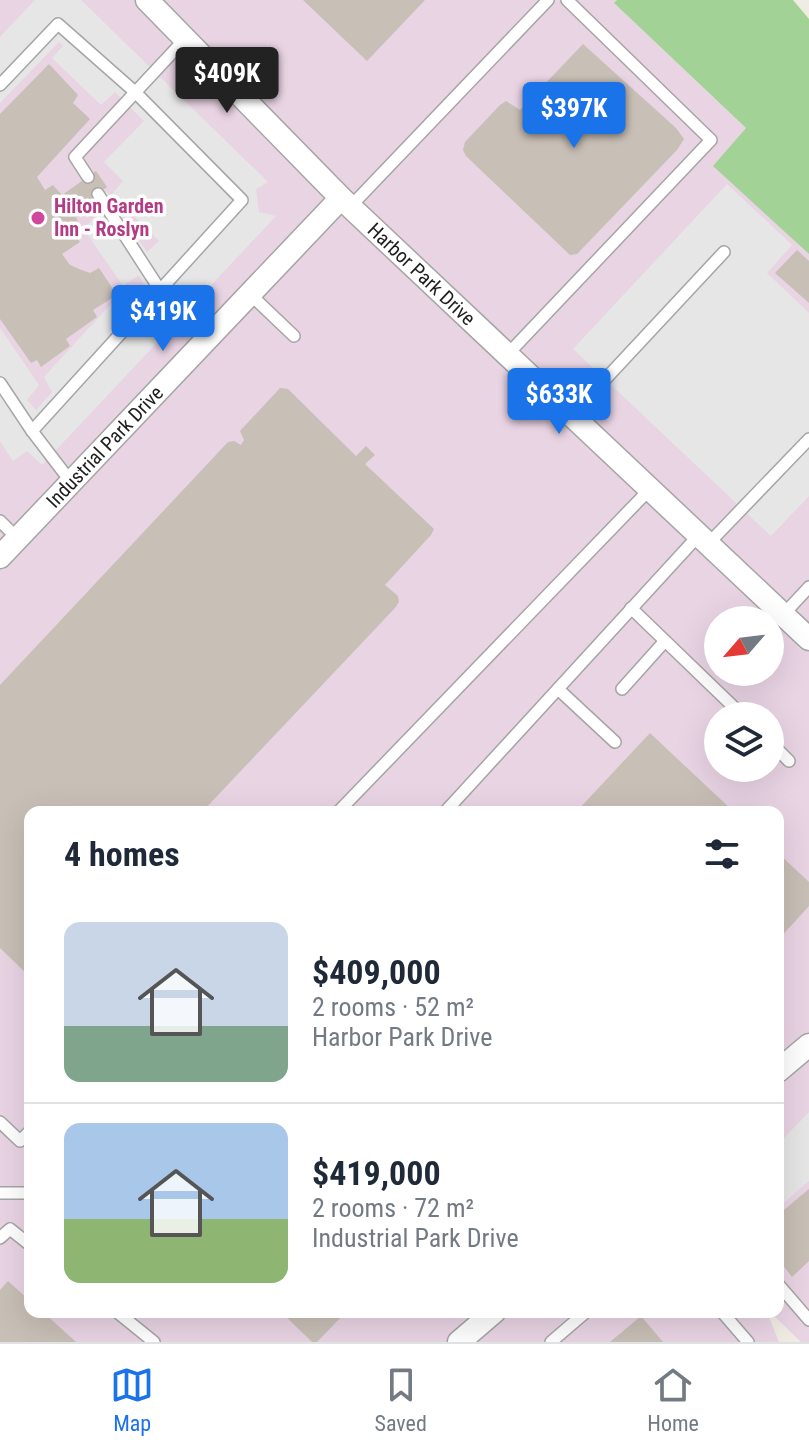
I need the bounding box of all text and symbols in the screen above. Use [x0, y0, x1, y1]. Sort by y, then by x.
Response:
pin: $409K [171, 47, 283, 115]
text: $409K [194, 58, 260, 88]
pin: $397K [518, 82, 630, 150]
text: $397K [541, 93, 607, 123]
place label: Hilton Garden Inn - Roslyn [54, 194, 164, 241]
marker: Hilton Garden Inn - Roslyn [29, 209, 47, 227]
street label: Harbor Park Drive [363, 218, 480, 330]
pin: $419K [107, 285, 219, 353]
text: $419K [130, 296, 196, 326]
pin: $633K [503, 368, 615, 436]
text: $633K [526, 379, 592, 409]
street label: Industrial Park Drive [41, 381, 168, 513]
north arrow [704, 606, 784, 686]
map controls [704, 606, 784, 782]
button: layers [704, 702, 784, 782]
icon: filters [700, 832, 744, 876]
text: 4 homes [64, 834, 180, 874]
text: $409,000 [312, 952, 441, 992]
icon: home [128, 954, 224, 1050]
text: 2 rooms · 52 m² [312, 992, 474, 1022]
text: Harbor Park Drive [312, 1022, 492, 1052]
text: $419,000 [312, 1153, 441, 1193]
icon: home [128, 1155, 224, 1251]
text: 2 rooms · 72 m² [312, 1193, 474, 1223]
text: Industrial Park Drive [312, 1223, 519, 1253]
tab: Map [110, 1363, 154, 1436]
tab: Saved [375, 1363, 427, 1436]
tab: Home [647, 1363, 699, 1436]

